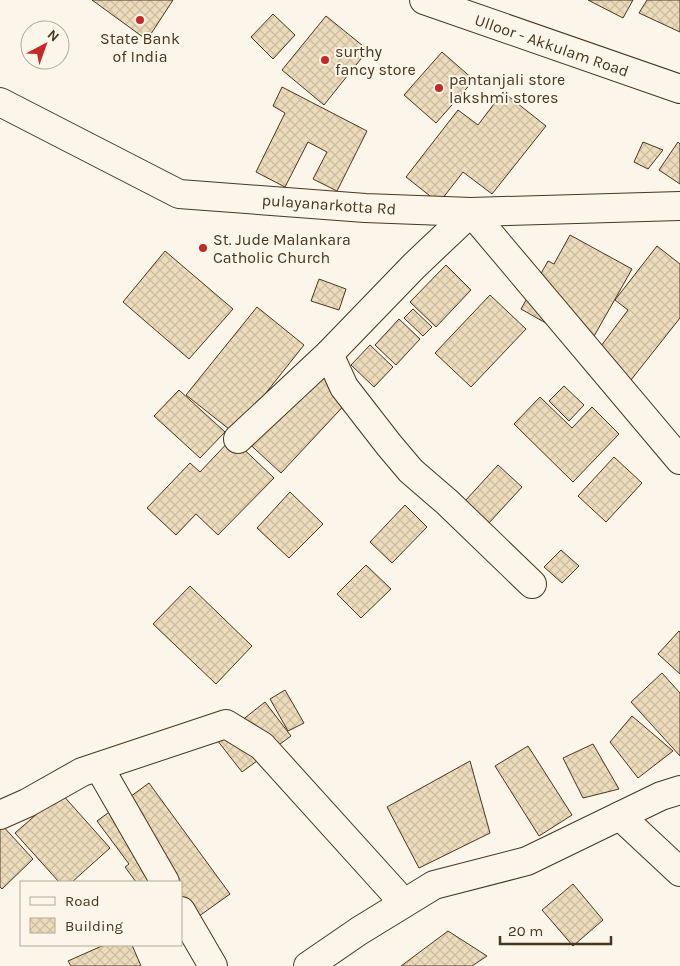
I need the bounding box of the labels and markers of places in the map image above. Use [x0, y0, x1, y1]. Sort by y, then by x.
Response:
marker: State Bank of India [134, 14, 146, 26]
place label: State Bank of India [100, 29, 180, 66]
place label: surthy fancy store [335, 42, 416, 79]
marker: surthy fancy store [319, 54, 331, 66]
place label: pantanjali store lakshmi stores [449, 70, 565, 107]
marker: pantanjali store lakshmi stores [433, 82, 445, 94]
place label: St. Jude Malankara Catholic Church [213, 230, 351, 267]
marker: St. Jude Malankara Catholic Church [197, 242, 209, 254]

